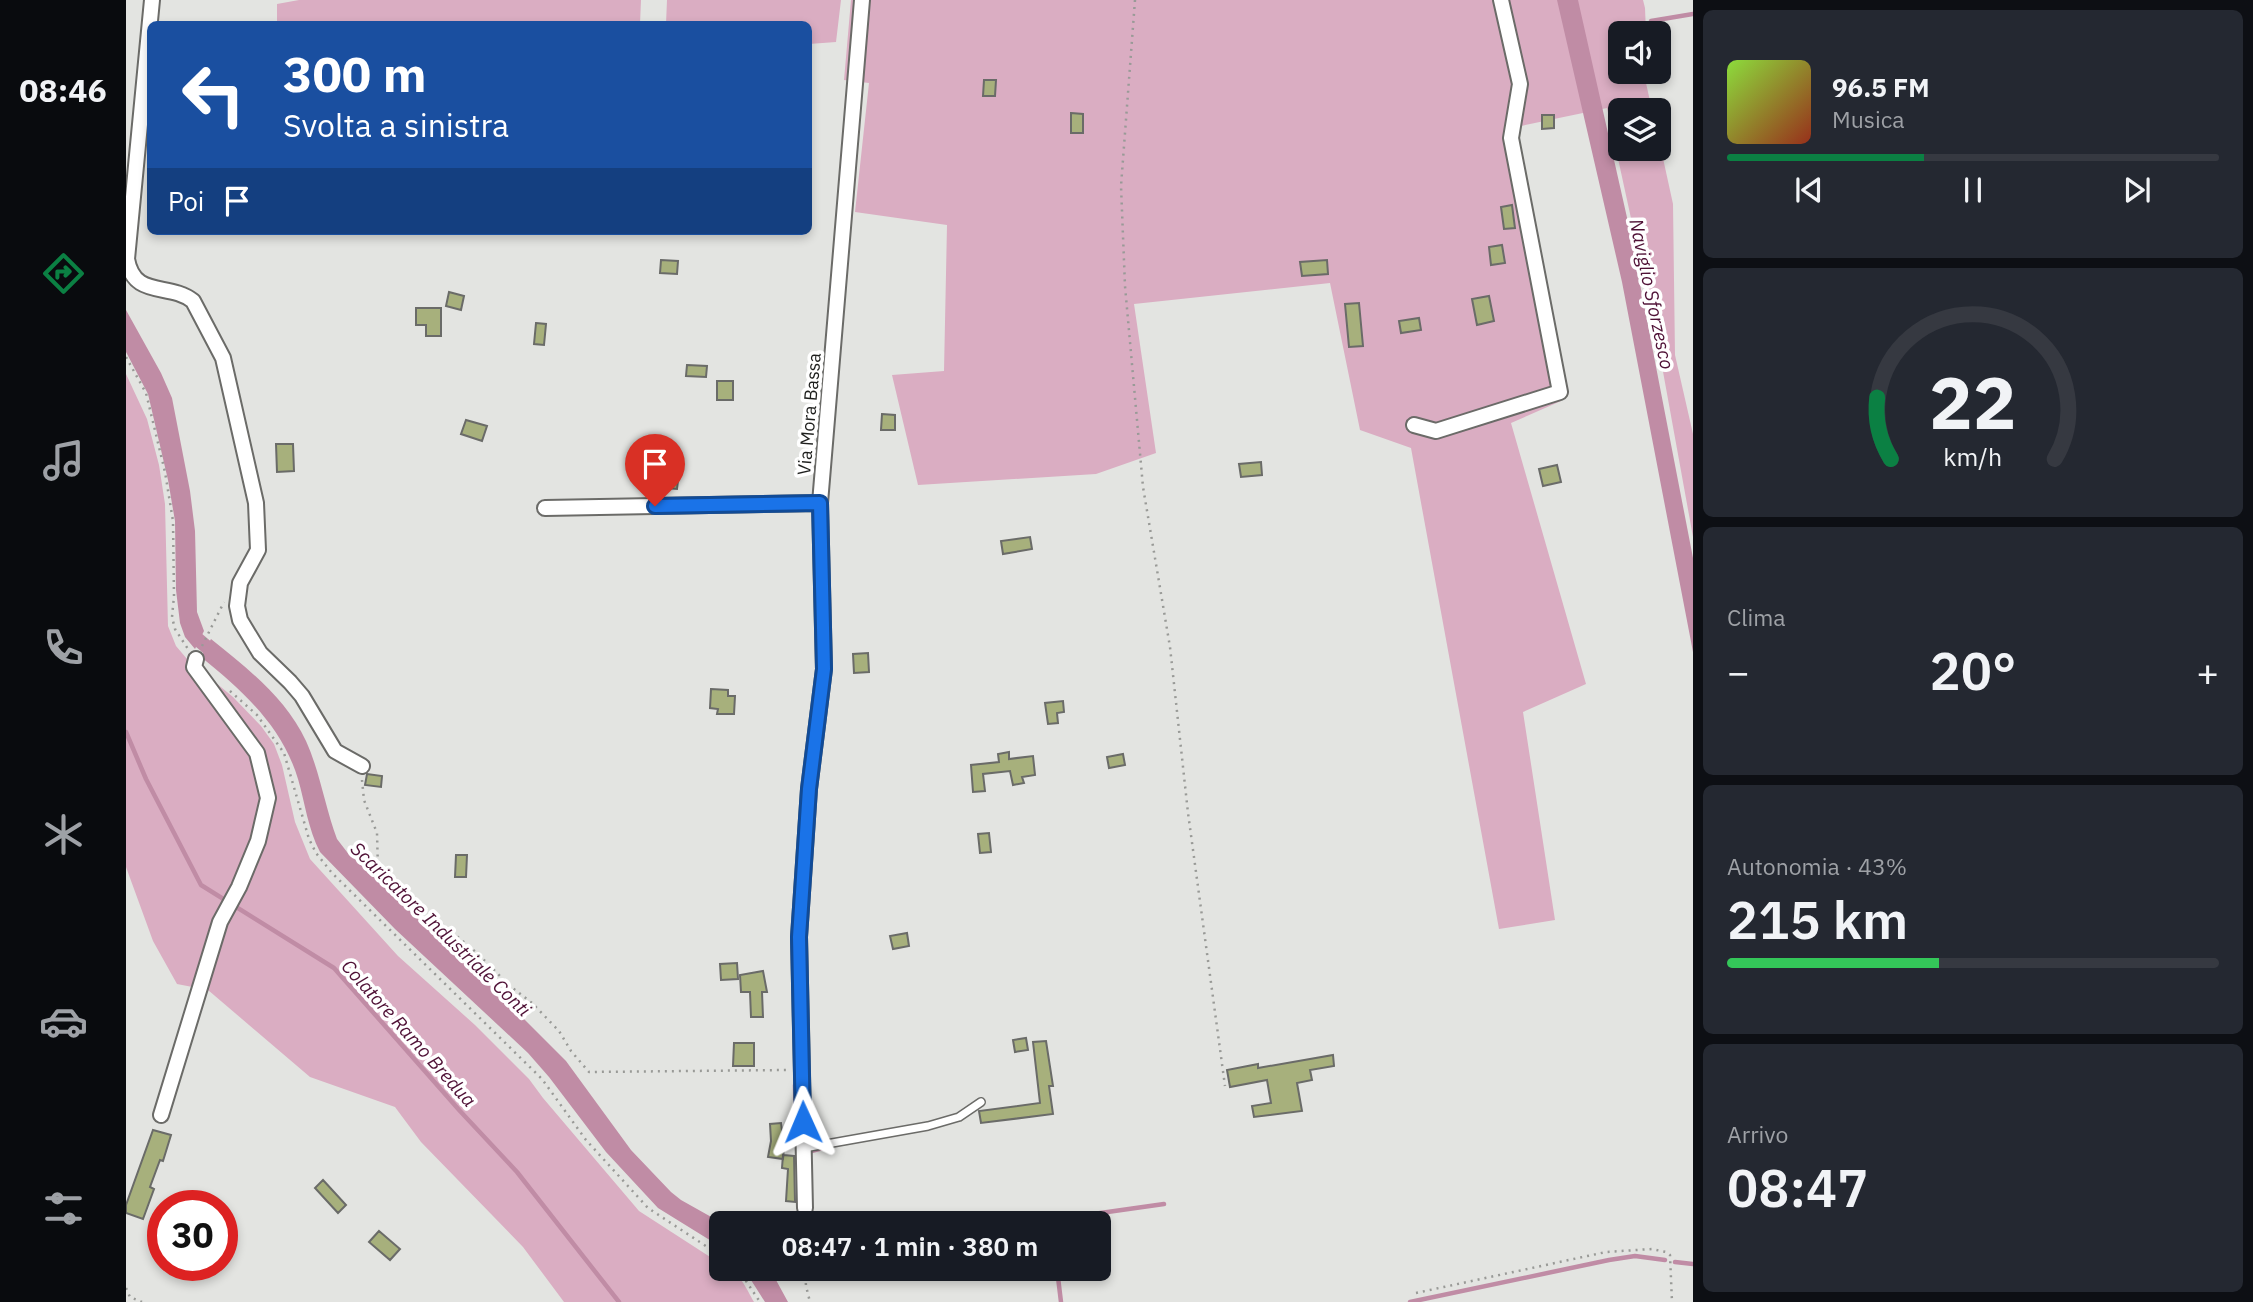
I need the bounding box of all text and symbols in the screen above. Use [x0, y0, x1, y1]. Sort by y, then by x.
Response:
map controls [1608, 21, 1671, 161]
button: sound [1608, 21, 1671, 84]
text: 300 m [283, 42, 427, 105]
icon: left [168, 49, 259, 140]
text: 08:46 [19, 69, 107, 111]
text: 96.5 FM [1832, 70, 1930, 104]
button: layers [1608, 98, 1671, 161]
text: Svolta a sinistra [283, 104, 509, 146]
text: Musica [1832, 104, 1905, 134]
icon: previous [1790, 171, 1828, 209]
icon: pause [1954, 171, 1992, 209]
icon: next [2118, 171, 2156, 209]
icon: arrive [218, 182, 256, 220]
text: Poi [168, 184, 204, 218]
water label: Naviglio Sforzesco [1624, 216, 1680, 372]
icon: directions [39, 249, 88, 298]
street label: Via Mora Bassa [792, 351, 826, 476]
text: 22 [1929, 354, 2017, 449]
pin [625, 434, 685, 506]
icon: music [39, 436, 88, 485]
text: km/h [1944, 439, 2002, 472]
icon: arrive [636, 445, 674, 483]
text: Clima [1727, 602, 1786, 632]
icon: phone [39, 623, 88, 672]
text: 20° [1930, 637, 2016, 704]
text: − [1727, 647, 1750, 696]
text: + [2196, 647, 2219, 696]
icon: climate [39, 810, 88, 859]
water label: Scaricatore Industriale Conti [346, 837, 537, 1022]
text: Autonomia · 43% [1727, 851, 1907, 881]
text: 215 km [1727, 886, 1908, 953]
water label: Colatore Ramo Bredua [336, 954, 482, 1112]
icon: car [39, 997, 88, 1046]
position arrow [766, 1085, 840, 1159]
text: Arrivo [1727, 1119, 1788, 1149]
text: 08:47 [1727, 1154, 1868, 1221]
icon: filters [39, 1184, 88, 1233]
speed limit sign: 30 [147, 1190, 238, 1281]
text: 08:47 · 1 min · 380 m [782, 1229, 1038, 1263]

